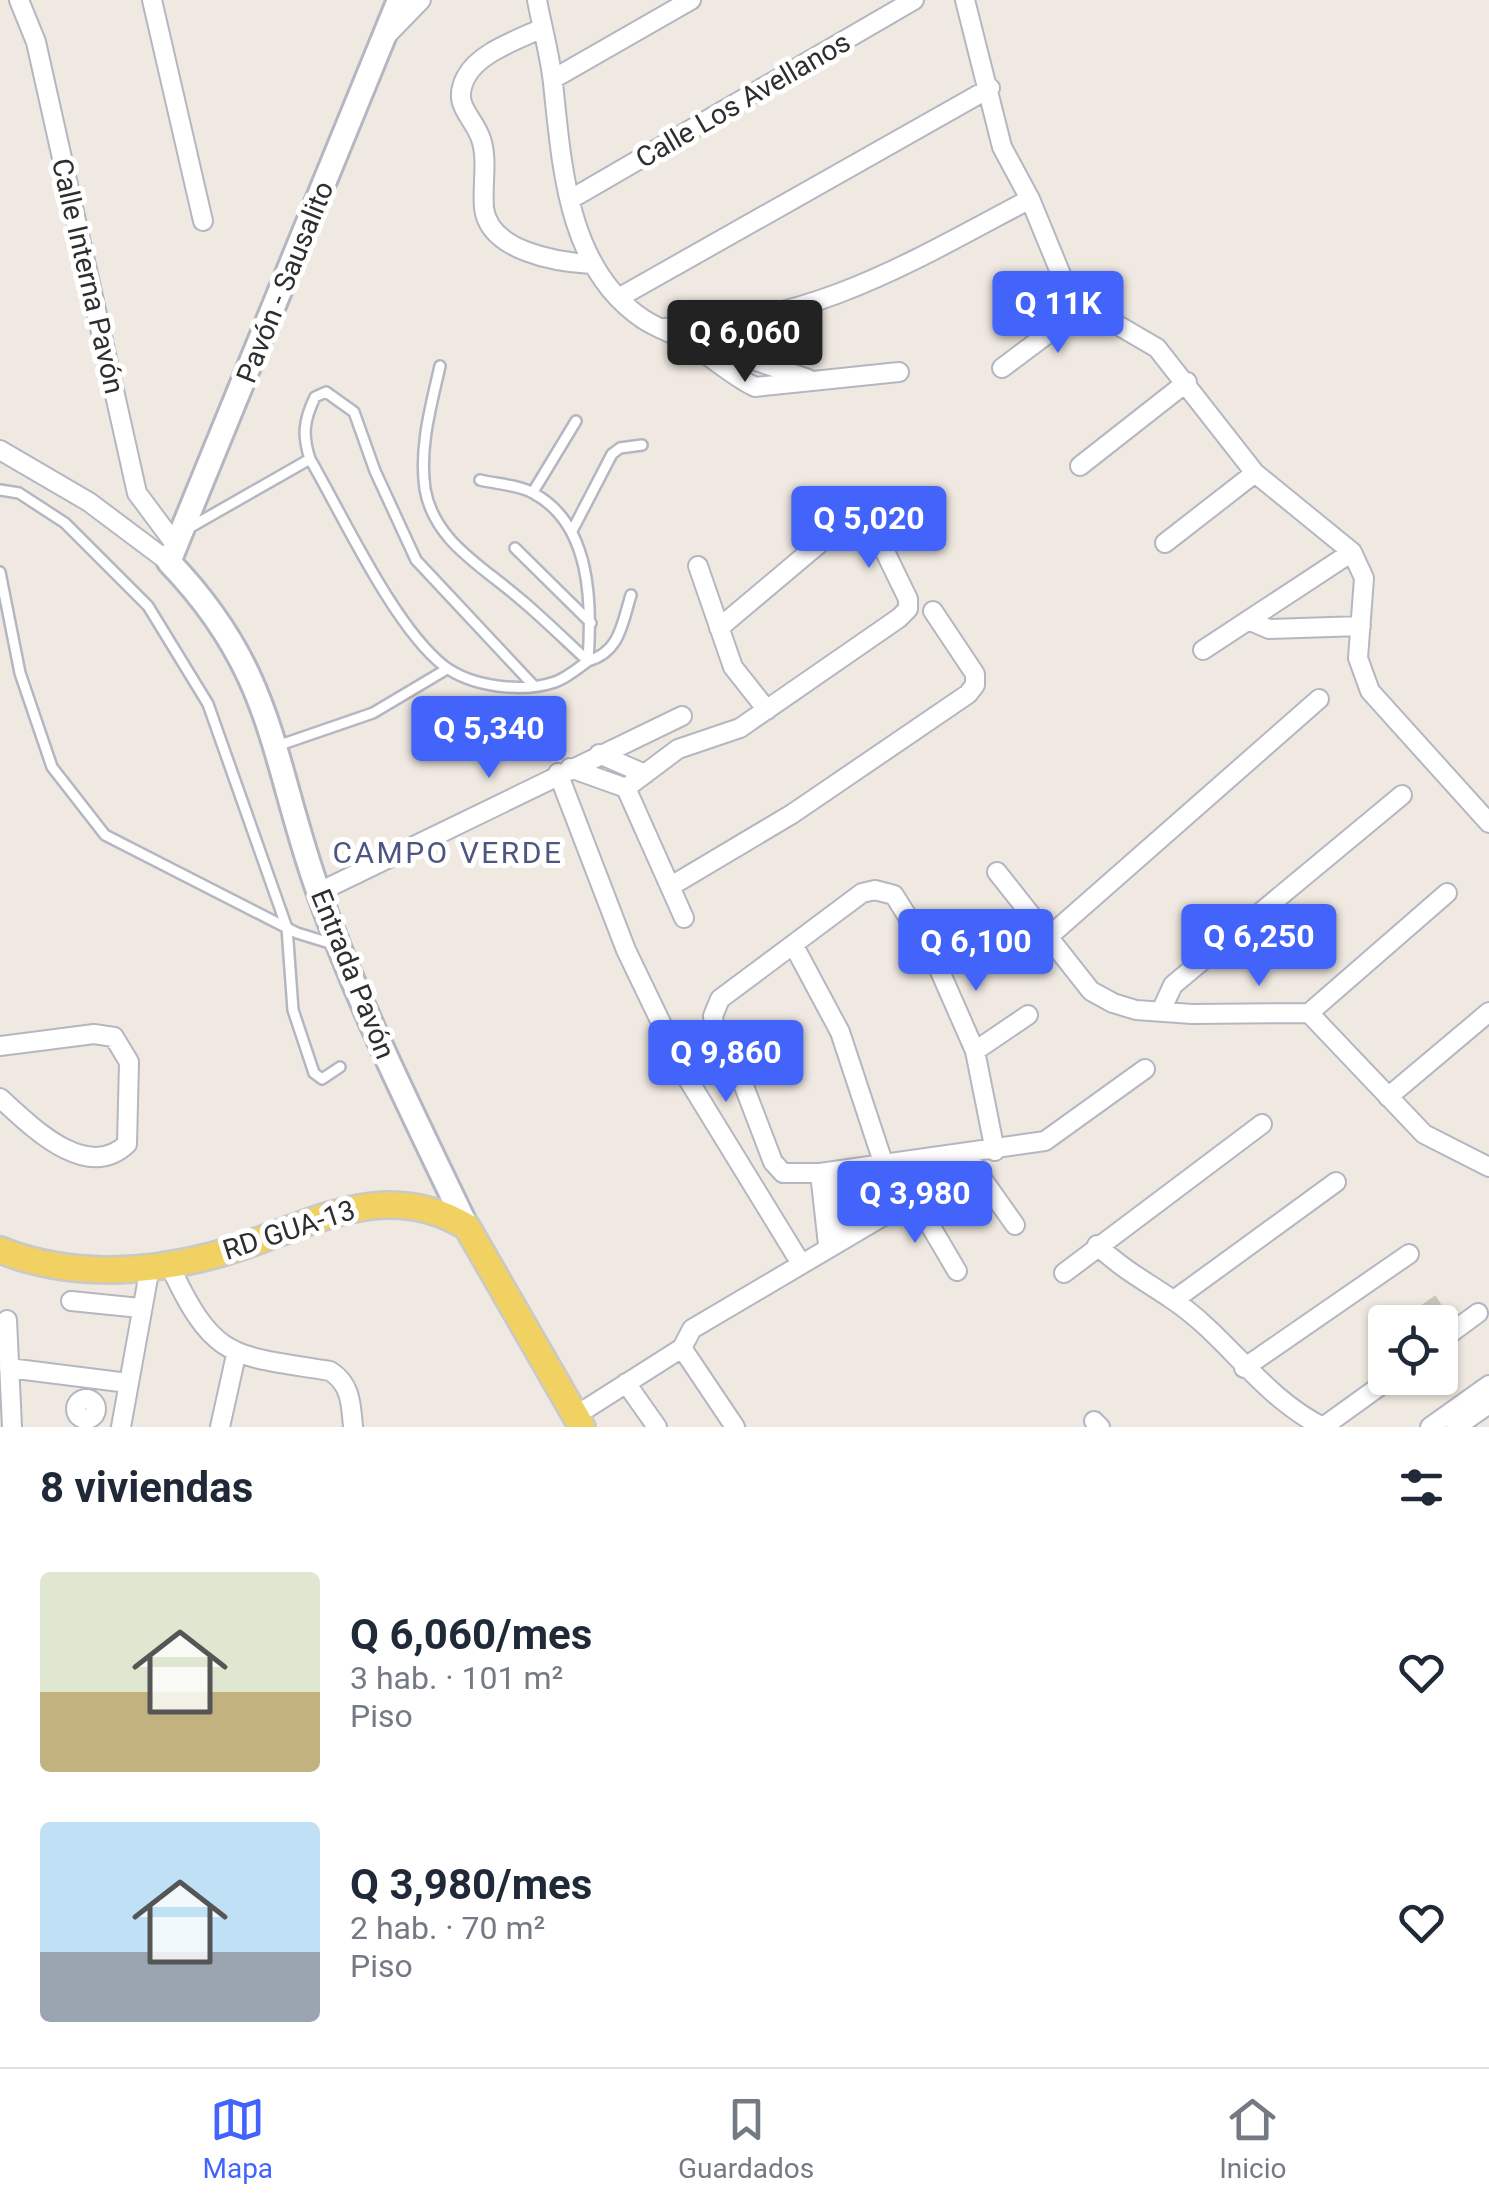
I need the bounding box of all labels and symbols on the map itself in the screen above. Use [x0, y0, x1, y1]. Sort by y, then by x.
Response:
street label: Calle Los Avellanos [630, 25, 856, 175]
street label: Calle Interna Pavón [45, 155, 131, 397]
street label: Pavón - Sausalito [230, 176, 340, 388]
pin: Q 11K [988, 271, 1128, 356]
pin: Q 6,060 [653, 300, 837, 385]
pin: Q 5,020 [777, 486, 961, 571]
pin: Q 5,340 [397, 696, 581, 781]
district label: CAMPO VERDE [332, 835, 564, 870]
street label: Entrada Pavón [304, 884, 402, 1064]
pin: Q 6,250 [1167, 904, 1351, 989]
pin: Q 6,100 [884, 909, 1068, 994]
pin: Q 9,860 [634, 1020, 818, 1105]
pin: Q 3,980 [823, 1161, 1007, 1246]
street label: RD GUA-13 [219, 1193, 359, 1267]

